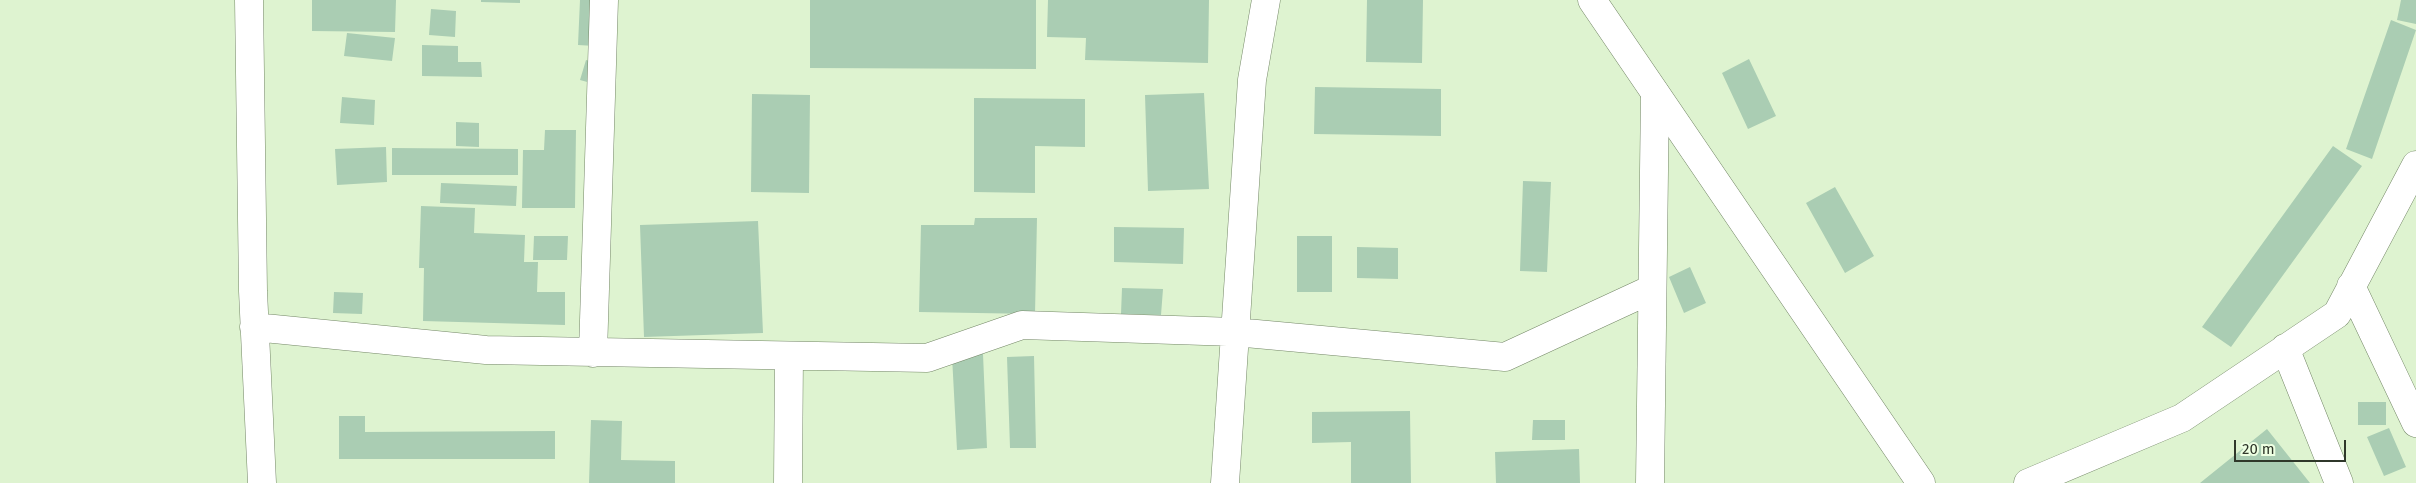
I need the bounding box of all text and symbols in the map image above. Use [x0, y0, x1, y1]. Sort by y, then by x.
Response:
scale bar [2236, 430, 2348, 462]
text: 20 m [2242, 440, 2275, 458]

